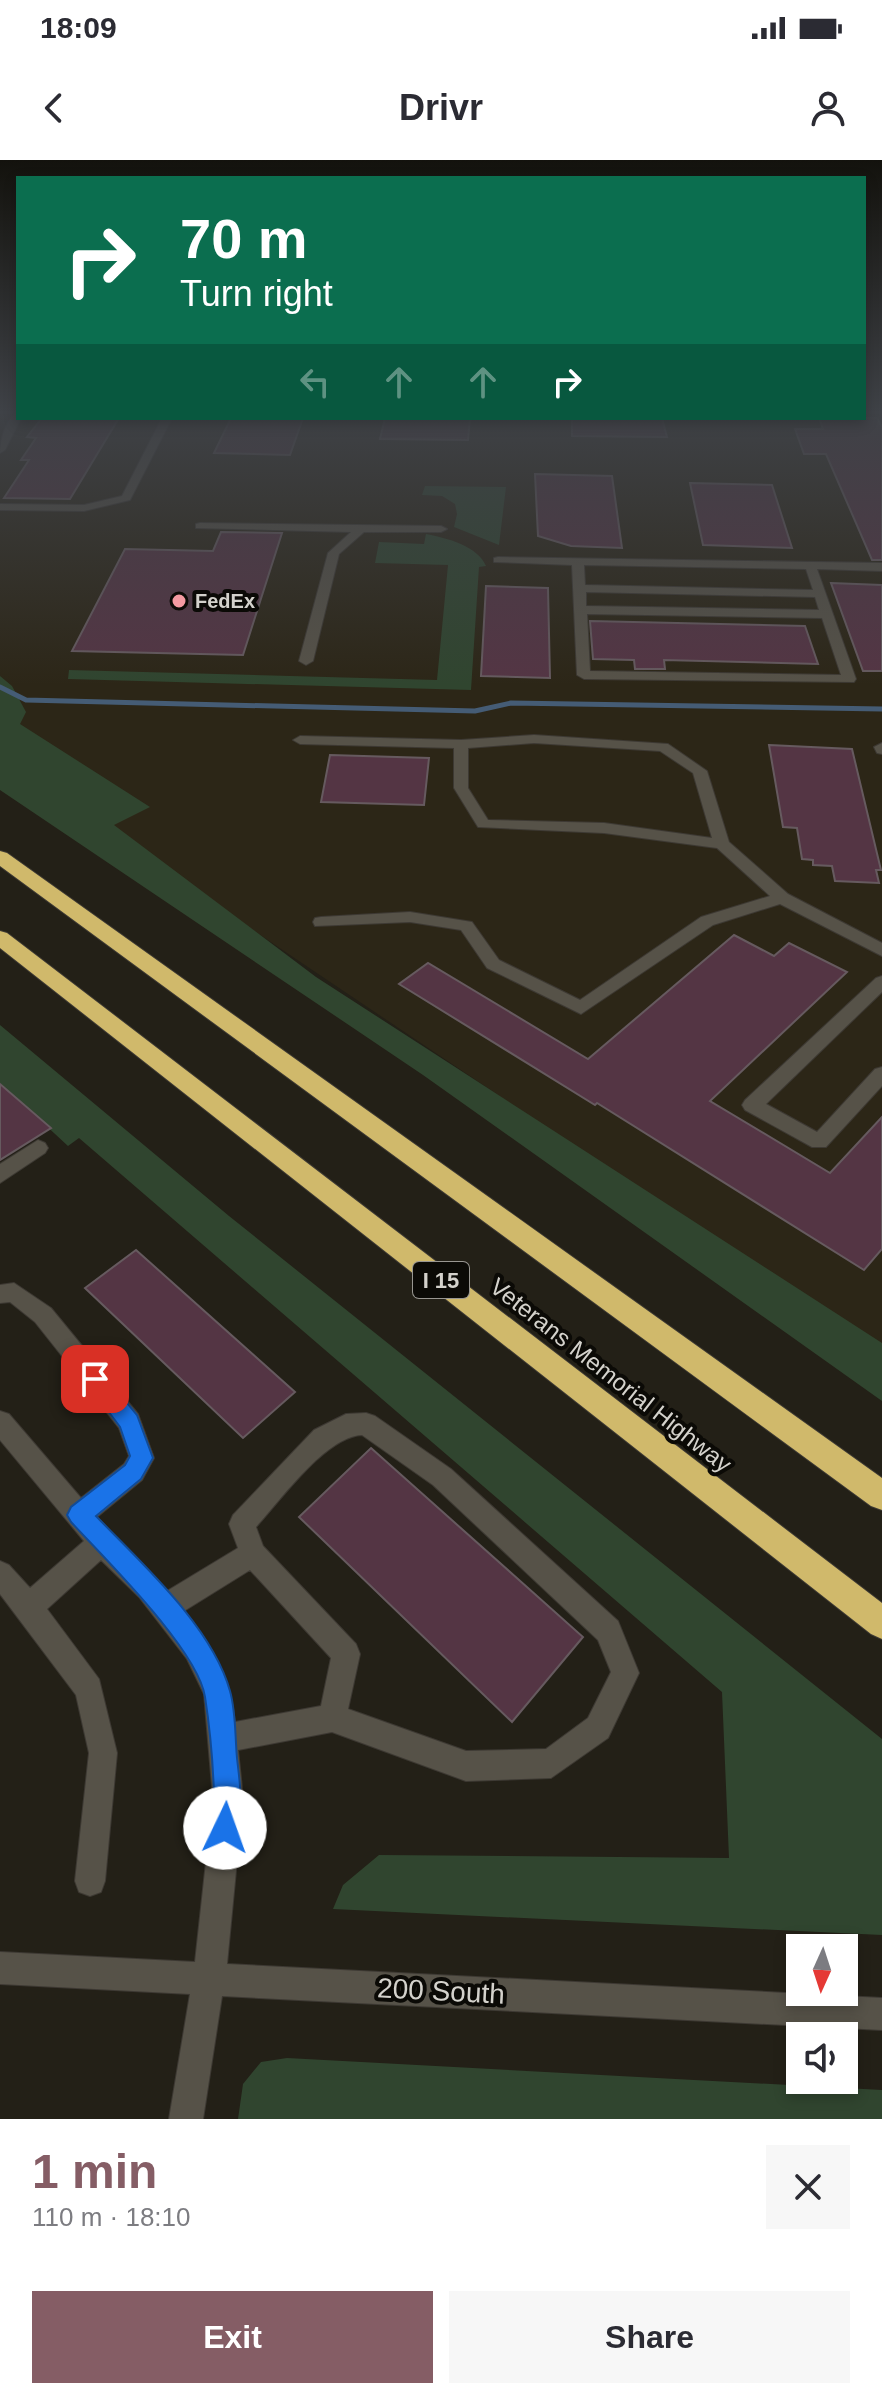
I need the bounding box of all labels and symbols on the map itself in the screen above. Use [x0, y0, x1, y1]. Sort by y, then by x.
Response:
place label: FedEx [195, 590, 255, 612]
marker: FedEx [170, 592, 188, 610]
road number: I 15 [413, 1262, 469, 1298]
street label: Veterans Memorial Highway [485, 1272, 737, 1478]
pin [61, 1345, 129, 1413]
position arrow [183, 1786, 267, 1870]
north arrow [786, 1934, 858, 2006]
street label: 200 South [376, 1972, 506, 2010]

